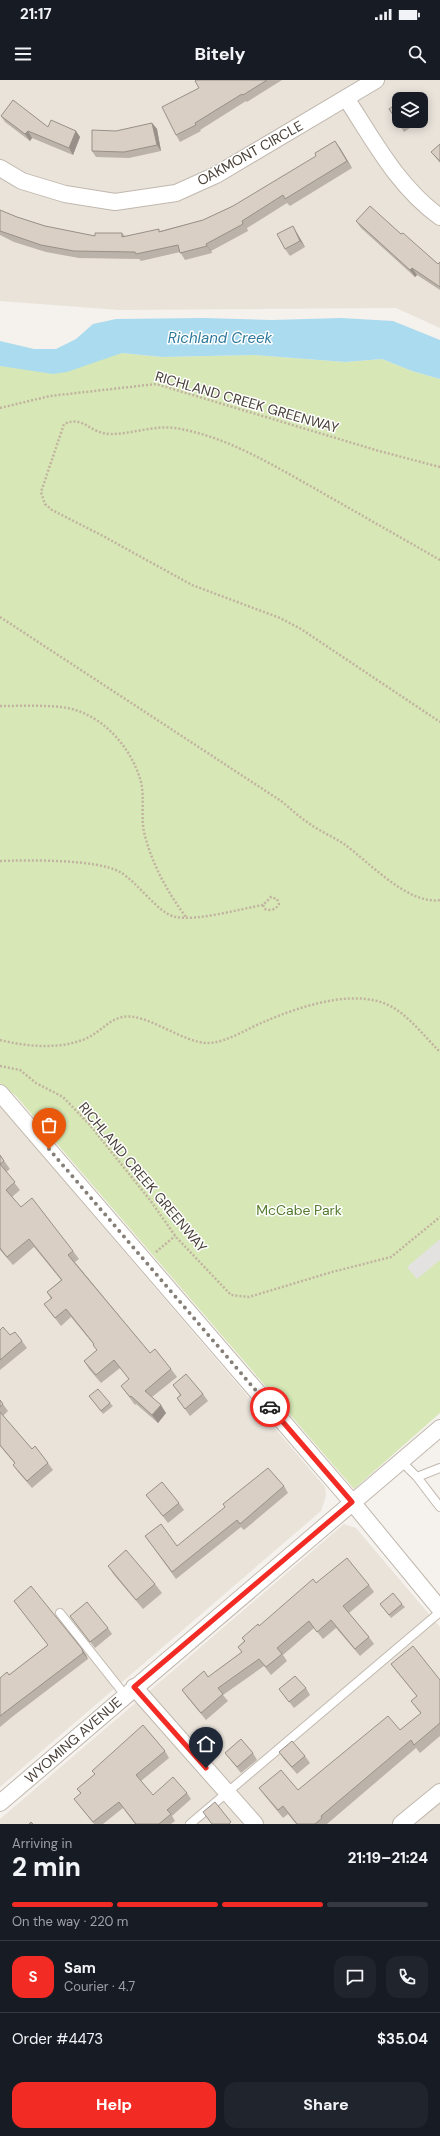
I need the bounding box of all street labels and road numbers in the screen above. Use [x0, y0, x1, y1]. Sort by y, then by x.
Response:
street label: OAKMONT CIRCLE [194, 116, 306, 190]
street label: RICHLAND CREEK GREENWAY [153, 367, 341, 437]
street label: RICHLAND CREEK GREENWAY [75, 1098, 211, 1256]
street label: WYOMING AVENUE [21, 1693, 125, 1787]

